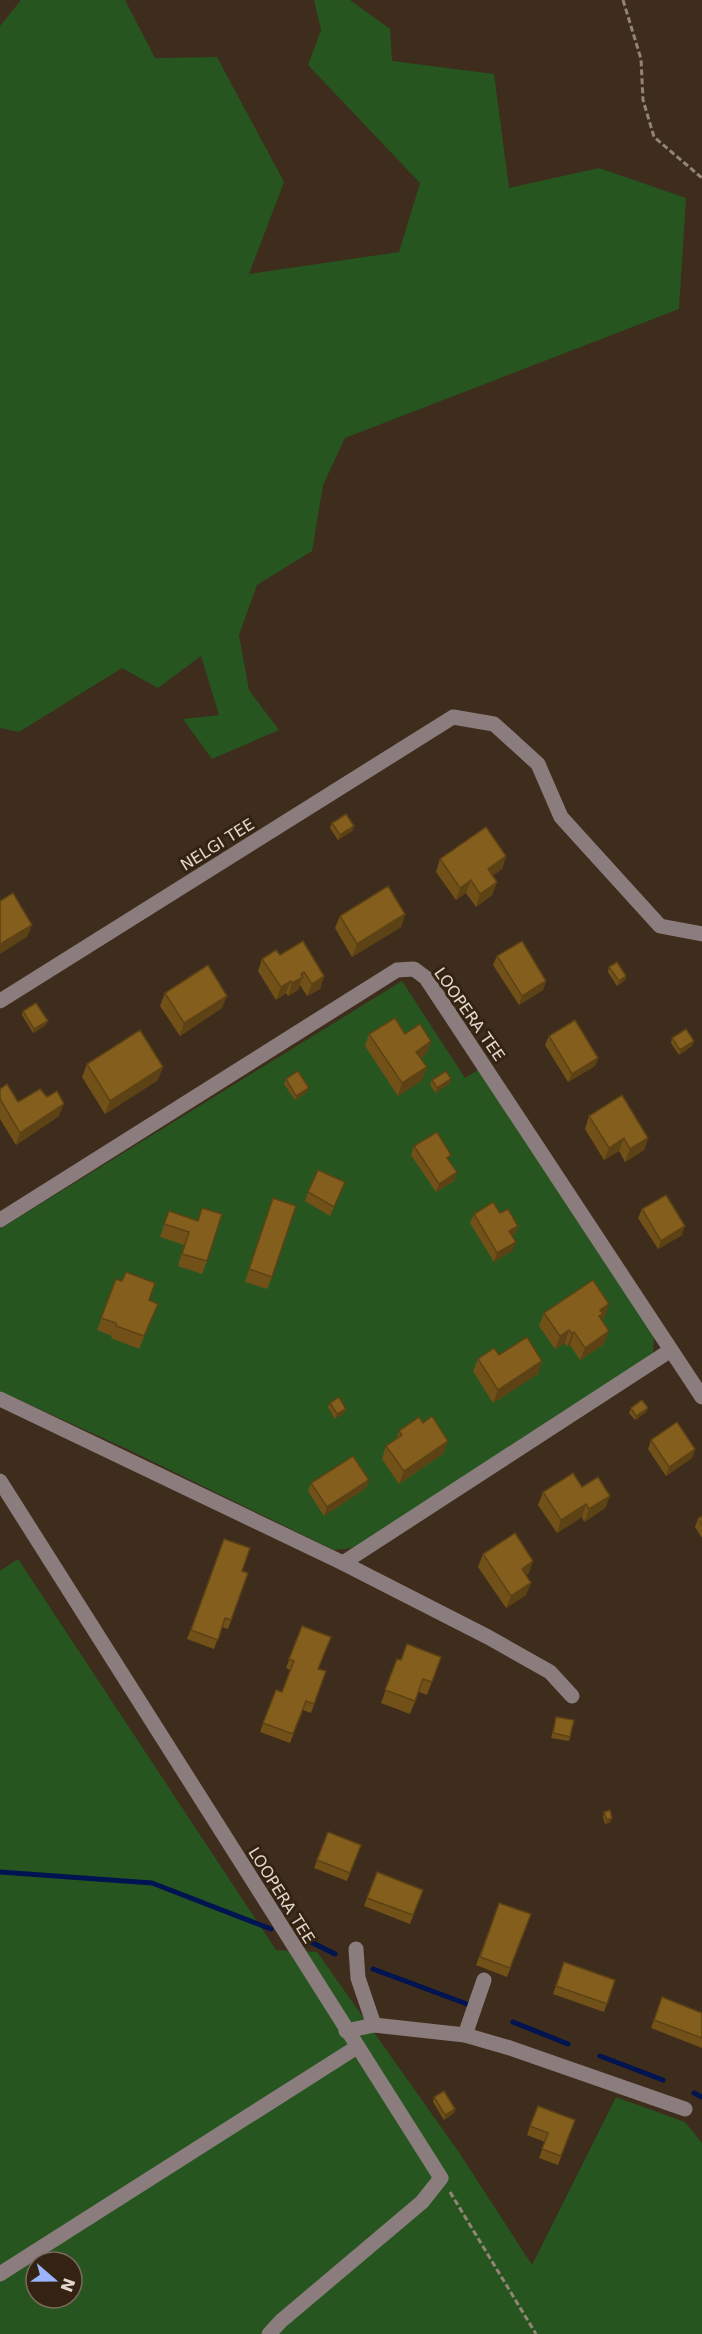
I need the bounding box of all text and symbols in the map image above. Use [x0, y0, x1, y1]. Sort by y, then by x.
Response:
street label: NELGI TEE [177, 814, 258, 875]
street label: LOOPERA TEE [430, 964, 509, 1065]
street label: LOOPERA TEE [244, 1844, 319, 1947]
north arrow [24, 2250, 84, 2310]
text: N [56, 2275, 79, 2295]

